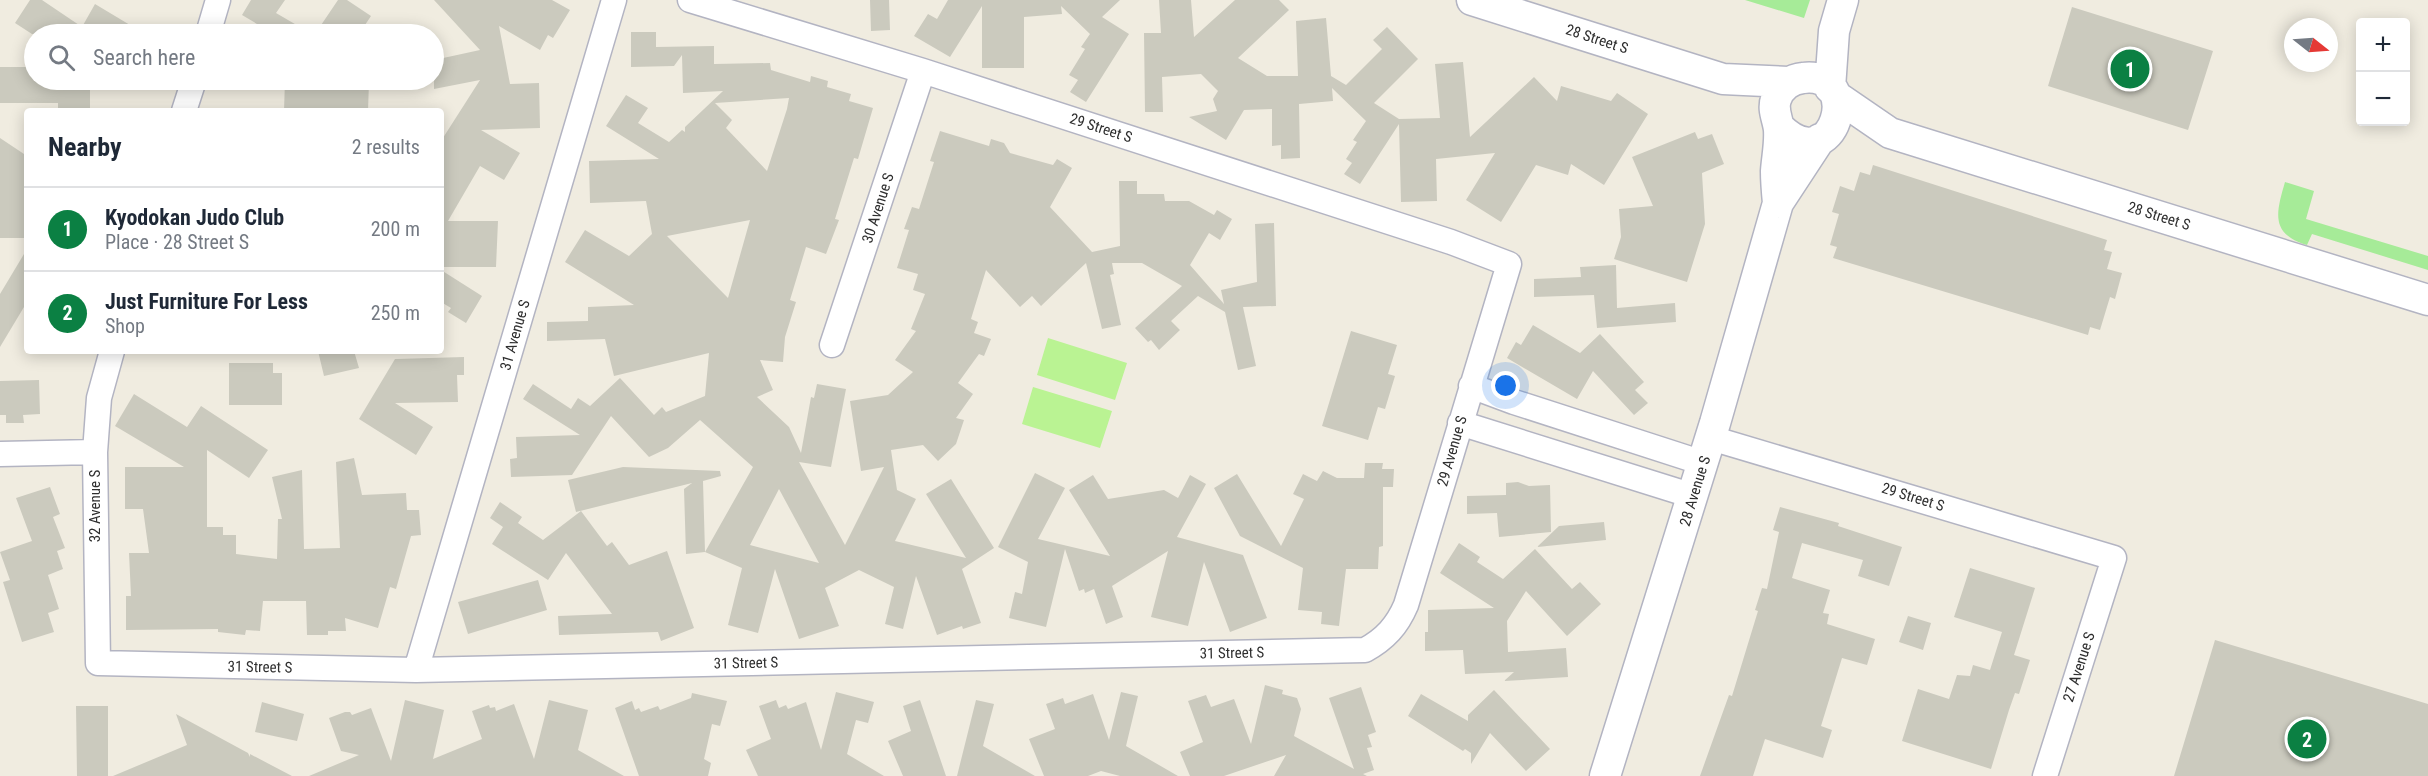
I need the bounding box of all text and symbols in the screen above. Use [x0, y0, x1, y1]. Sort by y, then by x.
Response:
north arrow [2284, 18, 2338, 72]
map controls [2356, 18, 2410, 126]
button: + [2356, 18, 2410, 72]
street label: 28 Street S [1563, 20, 1631, 58]
search box [24, 24, 444, 90]
icon: search [45, 41, 78, 74]
text: Search here [93, 45, 195, 70]
pin: 1 [2110, 46, 2150, 92]
button: − [2356, 72, 2410, 126]
street label: 29 Street S [1067, 109, 1135, 147]
text: Nearby [48, 132, 122, 162]
text: 2 results [352, 135, 420, 159]
street label: 30 Avenue S [858, 170, 898, 245]
street label: 28 Street S [2125, 198, 2193, 234]
text: Kyodokan Judo Club [105, 205, 284, 230]
text: 1 [62, 217, 73, 241]
text: 200 m [371, 217, 420, 241]
text: Place · 28 Street S [105, 230, 249, 254]
text: Just Furniture For Less [105, 289, 308, 314]
street label: 31 Avenue S [496, 297, 534, 372]
text: 2 [62, 301, 73, 325]
text: 250 m [371, 301, 420, 325]
text: Shop [105, 314, 145, 338]
your location [1491, 371, 1520, 400]
street label: 29 Avenue S [1433, 413, 1471, 488]
street label: 28 Avenue S [1676, 453, 1714, 528]
street label: 32 Avenue S [86, 469, 104, 542]
street label: 29 Street S [1879, 479, 1947, 515]
street label: 27 Avenue S [2059, 629, 2099, 704]
street label: 31 Street S [1200, 643, 1265, 663]
street label: 31 Street S [714, 653, 779, 673]
street label: 31 Street S [228, 657, 293, 677]
pin: 2 [2288, 716, 2326, 762]

